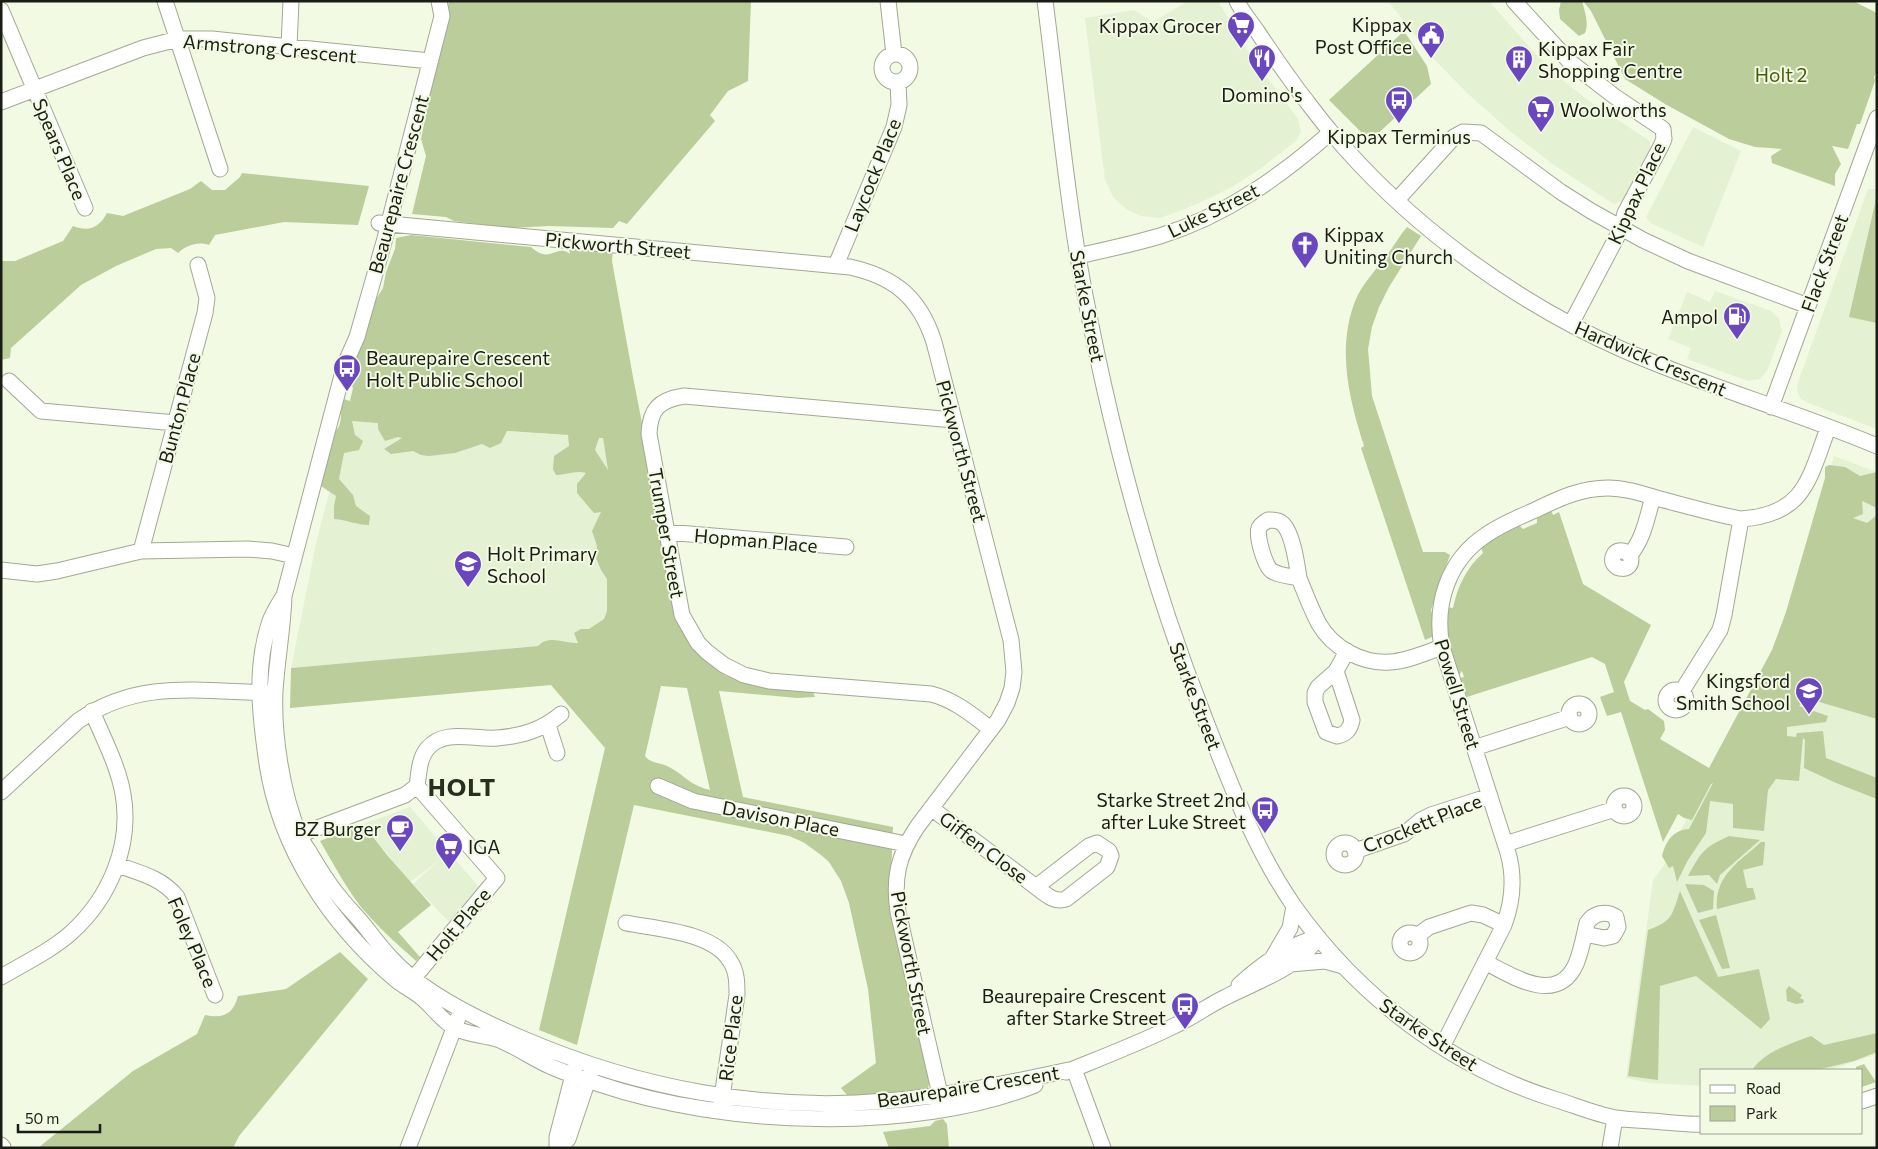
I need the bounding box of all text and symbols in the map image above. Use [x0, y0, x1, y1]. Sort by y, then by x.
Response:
supermarket icon: Kippax Grocer [1226, 10, 1256, 49]
place label: Kippax Post Office [1315, 13, 1412, 58]
place label: Kippax Grocer [1099, 14, 1222, 37]
public building icon: Kippax Post Office [1416, 20, 1446, 59]
street label: Armstrong Crescent [182, 29, 358, 67]
place label: Kippax Fair Shopping Centre [1538, 37, 1683, 82]
restaurant icon: Domino's [1247, 43, 1277, 82]
building icon: Kippax Fair Shopping Centre [1504, 44, 1534, 83]
park label: Holt 2 [1755, 63, 1807, 86]
place label: Domino's [1221, 83, 1303, 106]
bus stop icon: Kippax Terminus [1384, 85, 1414, 124]
street label: Beaurepaire Crescent [363, 92, 433, 276]
supermarket icon: Woolworths [1526, 94, 1556, 133]
street label: Spears Place [28, 95, 92, 203]
place label: Woolworths [1560, 98, 1667, 121]
street label: Laycock Place [839, 115, 905, 235]
place label: Kippax Terminus [1327, 125, 1471, 148]
street label: Kippax Place [1602, 138, 1670, 248]
street label: Luke Street [1164, 178, 1263, 242]
street label: Flack Street [1796, 211, 1852, 315]
place label: Kippax Uniting Church [1324, 223, 1453, 268]
street label: Pickworth Street [544, 227, 692, 263]
church icon: Kippax Uniting Church [1290, 230, 1320, 269]
street label: Starke Street [1066, 248, 1110, 364]
fuel station icon: Ampol [1722, 301, 1752, 340]
place label: Ampol [1661, 305, 1718, 328]
street label: Hardwick Crescent [1572, 316, 1731, 400]
place label: Beaurepaire Crescent Holt Public School [366, 346, 550, 391]
street label: Bunton Place [153, 350, 205, 466]
bus stop icon: Beaurepaire Crescent Holt Public School [332, 353, 362, 392]
street label: Pickworth Street [932, 377, 992, 525]
street label: Trumper Street [644, 466, 690, 600]
street label: Hopman Place [693, 523, 819, 557]
place label: Holt Primary School [487, 542, 597, 587]
school or university icon: Holt Primary School [453, 549, 483, 588]
street label: Powell Street [1430, 636, 1486, 752]
street label: Starke Street [1165, 639, 1227, 753]
place label: Kingsford Smith School [1676, 669, 1790, 714]
school or university icon: Kingsford Smith School [1794, 676, 1824, 715]
district label: HOLT [428, 772, 496, 801]
place label: Starke Street 2nd after Luke Street [1096, 788, 1246, 833]
street label: Crockett Place [1359, 789, 1485, 857]
street label: Davison Place [720, 795, 842, 841]
bus stop icon: Starke Street 2nd after Luke Street [1250, 795, 1280, 834]
street label: Giffen Close [935, 806, 1033, 888]
cafe icon: BZ Burger [385, 813, 415, 852]
place label: BZ Burger [294, 817, 381, 840]
supermarket icon: IGA [434, 831, 464, 870]
place label: IGA [468, 835, 500, 858]
street label: Holt Place [421, 883, 495, 965]
street label: Pickworth Street [887, 889, 937, 1037]
street label: Foley Place [164, 893, 222, 991]
place label: Beaurepaire Crescent after Starke Street [982, 984, 1166, 1029]
bus stop icon: Beaurepaire Crescent after Starke Street [1170, 991, 1200, 1030]
street label: Starke Street [1376, 993, 1483, 1075]
street label: Rice Place [713, 994, 747, 1082]
street label: Beaurepaire Crescent [875, 1060, 1061, 1112]
legend [1700, 1069, 1863, 1134]
text: Road [1746, 1079, 1781, 1097]
scale bar [18, 1102, 100, 1134]
text: Park [1746, 1104, 1777, 1122]
text: 50 m [25, 1109, 59, 1127]

